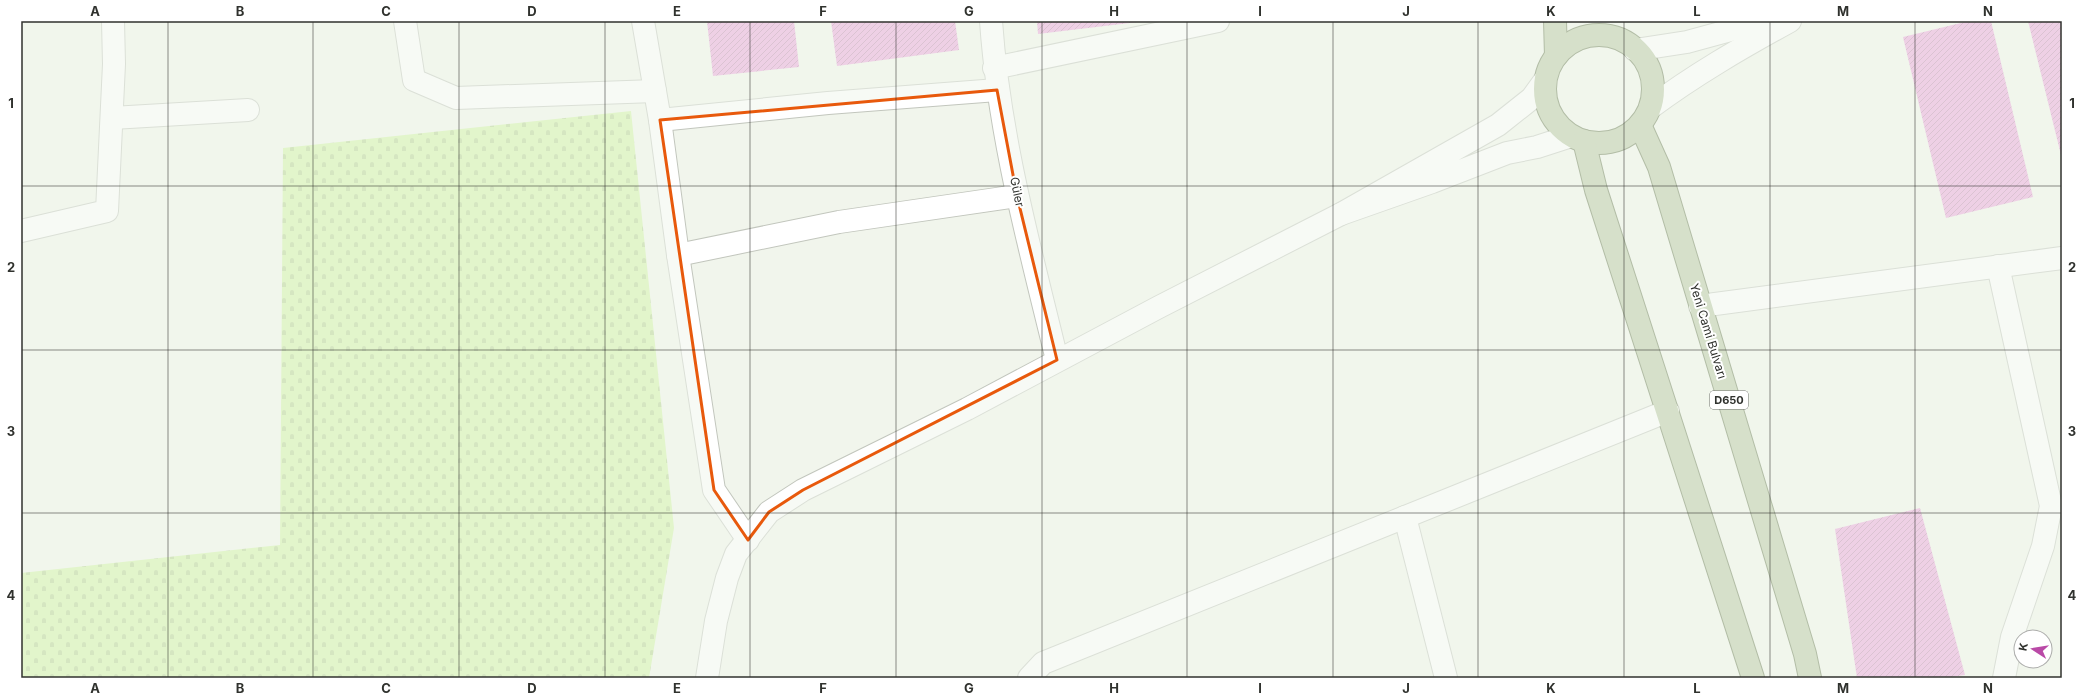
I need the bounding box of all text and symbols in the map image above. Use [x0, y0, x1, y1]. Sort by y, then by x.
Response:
text: A [90, 3, 100, 19]
text: B [236, 3, 245, 19]
text: C [381, 3, 391, 19]
text: D [527, 3, 537, 19]
text: E [673, 3, 681, 19]
text: F [819, 3, 827, 19]
text: G [964, 3, 974, 19]
text: H [1109, 3, 1119, 19]
text: I [1258, 3, 1262, 19]
text: J [1402, 3, 1410, 19]
text: K [1546, 3, 1556, 19]
text: L [1693, 3, 1701, 19]
text: M [1837, 3, 1849, 19]
text: N [1983, 3, 1993, 19]
text: 1 [8, 95, 14, 111]
text: 1 [2069, 95, 2075, 111]
street label: Güler [1007, 175, 1028, 209]
text: 2 [7, 259, 15, 275]
text: 2 [2068, 259, 2076, 275]
street label: Yeni Cami Bulvarı [1687, 281, 1730, 380]
road number: D650 [1710, 391, 1748, 409]
text: 3 [7, 423, 15, 439]
text: 3 [2068, 423, 2076, 439]
text: 4 [7, 587, 16, 603]
text: 4 [2068, 587, 2077, 603]
north arrow [2013, 629, 2053, 669]
text: K [2016, 642, 2031, 652]
text: A [90, 680, 100, 696]
text: B [236, 680, 245, 696]
text: C [381, 680, 391, 696]
text: D [527, 680, 537, 696]
text: E [673, 680, 681, 696]
text: F [819, 680, 827, 696]
text: G [964, 680, 974, 696]
text: H [1109, 680, 1119, 696]
text: I [1258, 680, 1262, 696]
text: J [1402, 680, 1410, 696]
text: K [1546, 680, 1556, 696]
text: L [1693, 680, 1701, 696]
text: M [1837, 680, 1849, 696]
text: N [1983, 680, 1993, 696]

